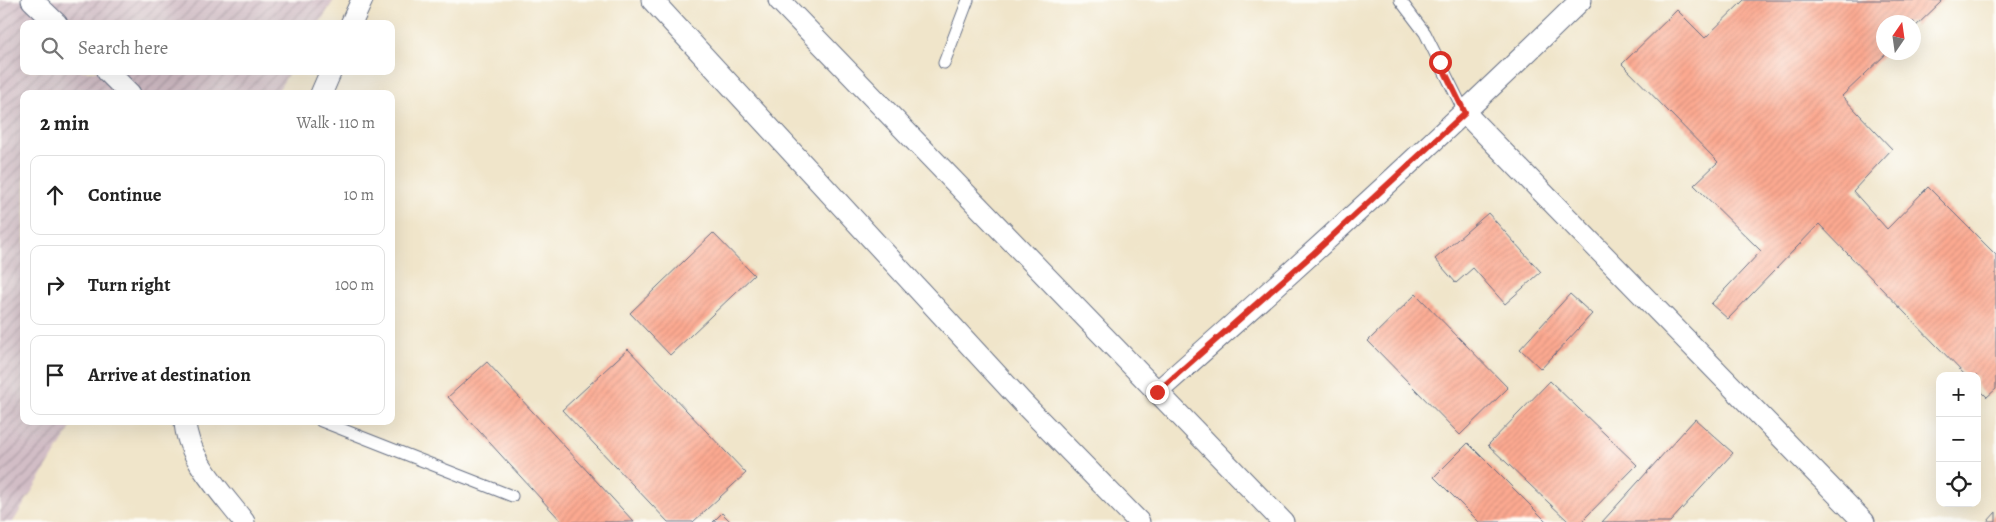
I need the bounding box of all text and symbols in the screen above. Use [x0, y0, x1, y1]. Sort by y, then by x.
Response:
north arrow [1876, 15, 1921, 60]
search box [20, 20, 395, 75]
icon: search [38, 34, 66, 62]
text: Search here [78, 35, 168, 61]
route start [1429, 51, 1452, 74]
text: 2 min [40, 109, 89, 137]
text: Walk · 110 m [297, 112, 375, 134]
icon: ahead [41, 181, 69, 209]
text: Continue [88, 182, 162, 208]
text: 10 m [344, 184, 374, 206]
icon: right [41, 271, 69, 299]
text: Turn right [88, 272, 170, 298]
text: 100 m [335, 274, 374, 296]
icon: arrive [41, 361, 69, 389]
text: Arrive at destination [88, 362, 251, 388]
map controls [1936, 372, 1981, 507]
button: + [1936, 372, 1981, 417]
route end [1146, 381, 1169, 404]
button: − [1936, 417, 1981, 462]
button: locate [1936, 462, 1981, 507]

